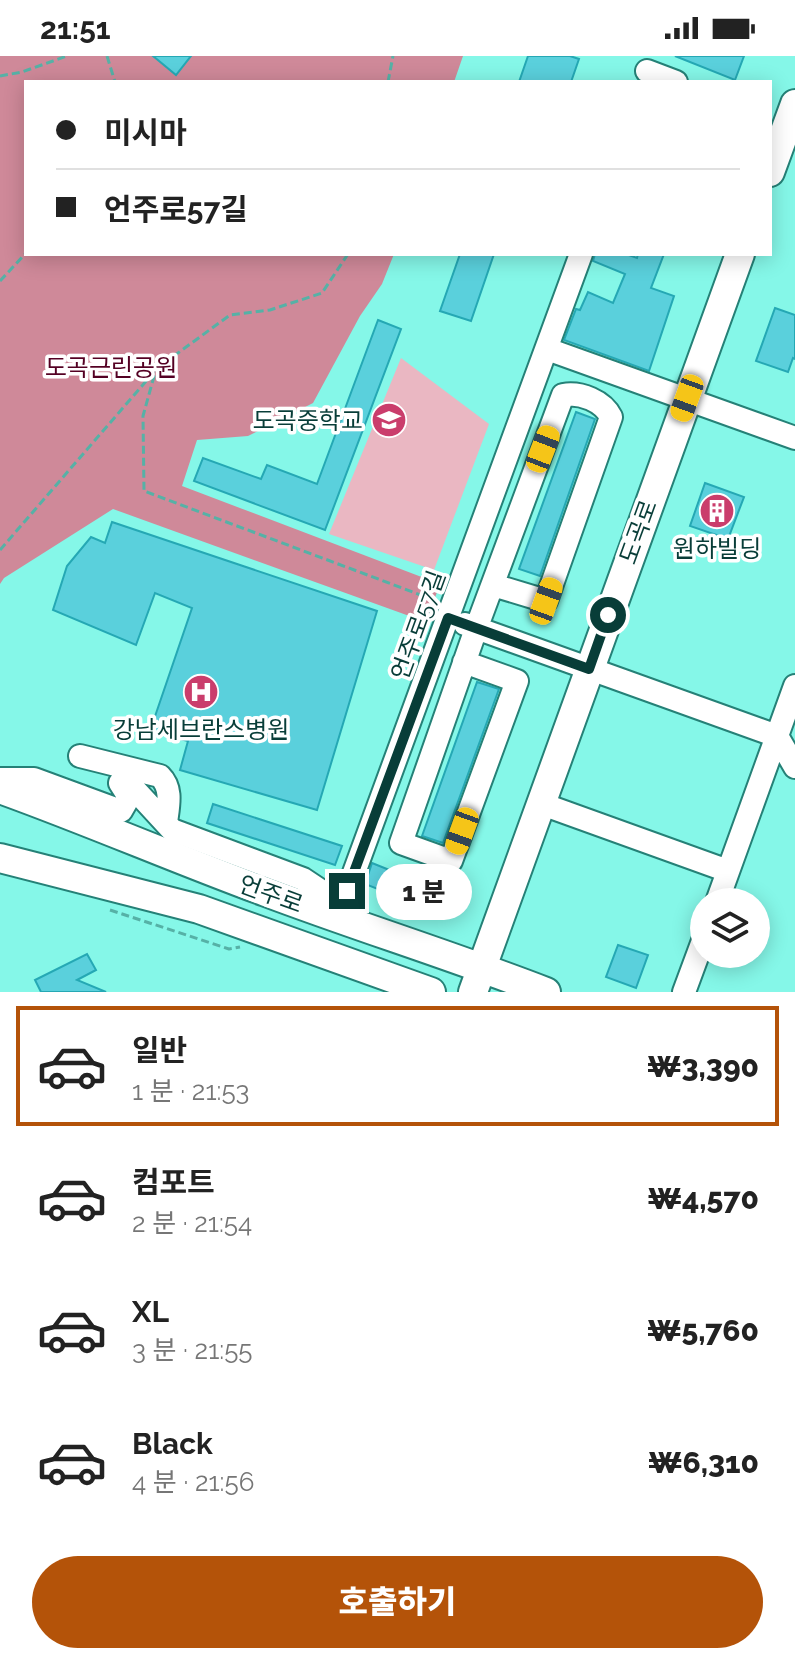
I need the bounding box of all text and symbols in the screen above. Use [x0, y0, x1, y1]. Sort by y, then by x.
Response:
text: 21:51 [40, 11, 111, 46]
text: 미시마 [104, 115, 187, 150]
text: 언주로57길 [104, 192, 248, 227]
park label: 도곡근린공원 [45, 353, 177, 382]
car [668, 371, 706, 425]
school or university icon: 도곡중학교 [370, 401, 408, 439]
place label: 도곡중학교 [253, 406, 363, 435]
car [523, 422, 563, 476]
building icon: 원하빌딩 [698, 492, 736, 530]
street label: 도곡로 [613, 496, 663, 568]
place label: 원하빌딩 [673, 534, 761, 563]
street label: 언주로57길 [385, 566, 451, 684]
car [527, 574, 565, 628]
route start [590, 597, 626, 633]
hospital icon: 강남세브란스병원 [182, 673, 220, 711]
place label: 강남세브란스병원 [113, 715, 289, 744]
car [443, 804, 481, 858]
callout: 1 분 [375, 863, 471, 919]
street label: 언주로 [235, 869, 307, 919]
route end [329, 873, 365, 909]
text: 1 분 [402, 877, 446, 907]
map controls [690, 888, 770, 968]
button: layers [690, 888, 770, 968]
icon: car [36, 1030, 108, 1102]
text: 일반 [132, 1033, 187, 1068]
text: ₩3,390 [647, 1049, 759, 1084]
text: 1 분 · 21:53 [132, 1076, 249, 1106]
icon: car [36, 1162, 108, 1234]
text: 컴포트 [132, 1165, 215, 1200]
text: ₩4,570 [647, 1181, 759, 1216]
text: 2 분 · 21:54 [132, 1208, 252, 1238]
icon: car [36, 1294, 108, 1366]
text: XL [132, 1294, 169, 1329]
text: ₩5,760 [647, 1313, 759, 1348]
text: 3 분 · 21:55 [132, 1335, 253, 1365]
icon: car [36, 1426, 108, 1498]
text: Black [132, 1426, 213, 1461]
text: ₩6,310 [648, 1445, 759, 1480]
text: 4 분 · 21:56 [132, 1467, 254, 1497]
button: 호출하기 [32, 1556, 763, 1648]

